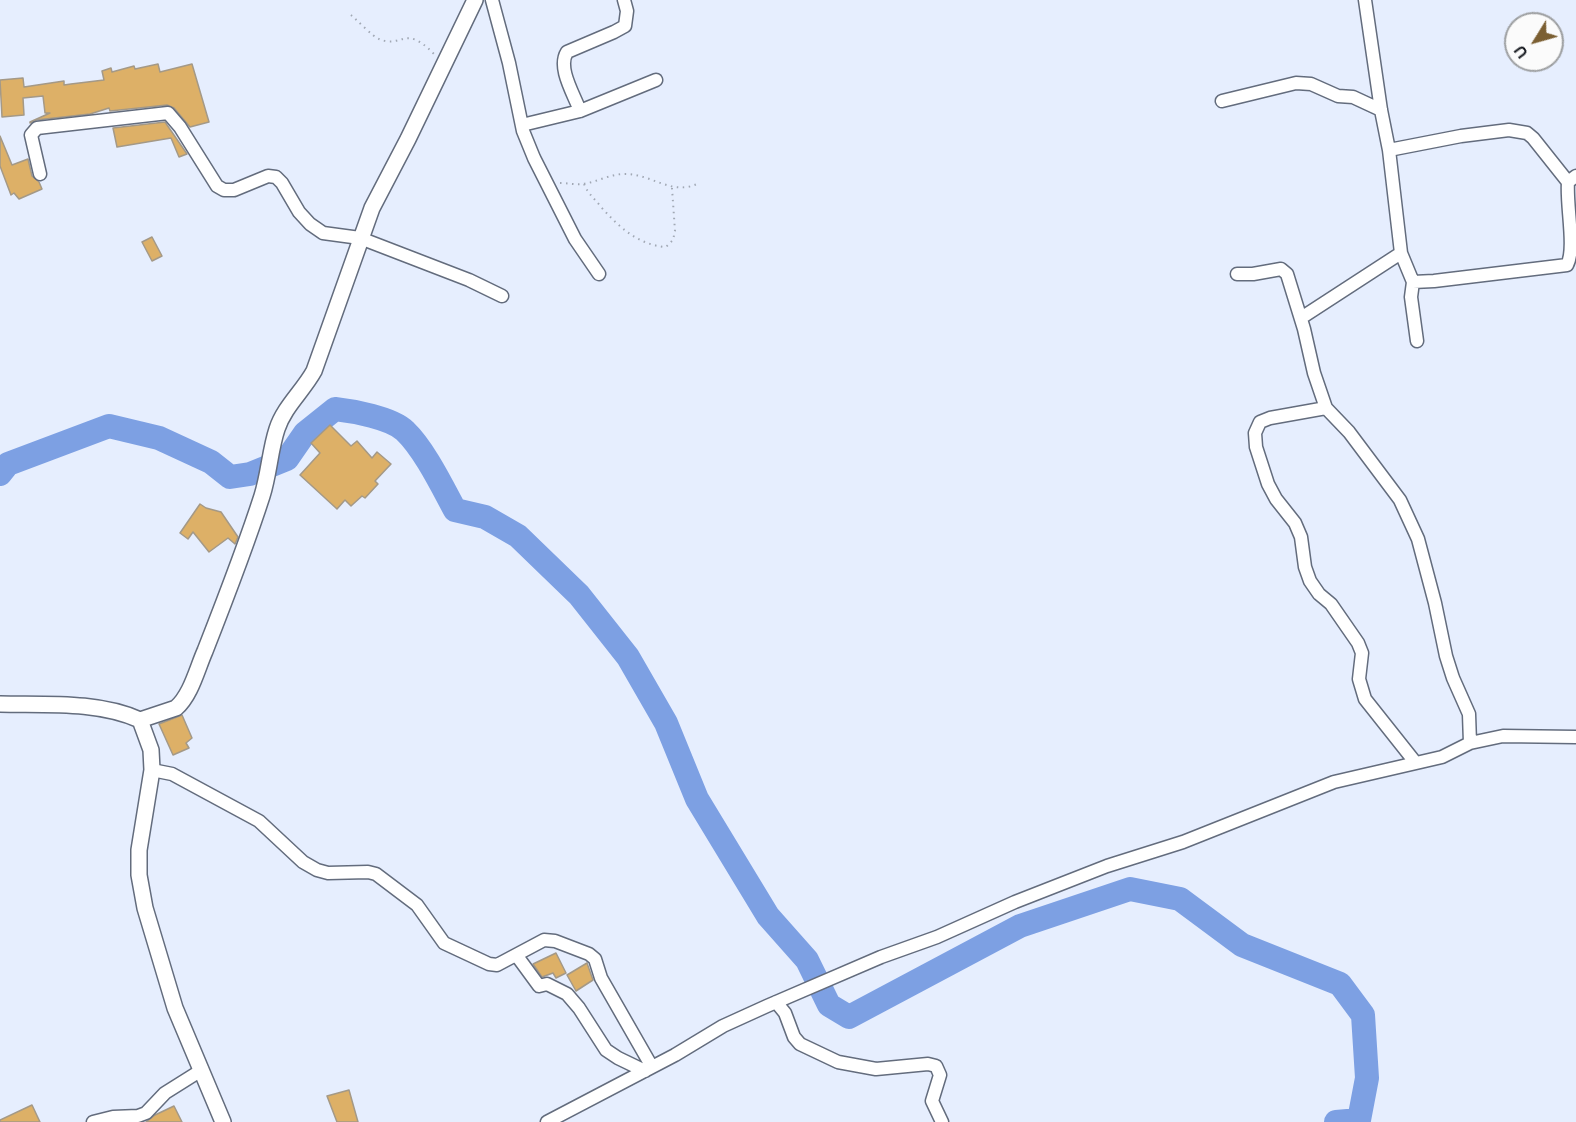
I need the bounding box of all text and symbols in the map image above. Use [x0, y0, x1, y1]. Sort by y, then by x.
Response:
north arrow [1504, 12, 1564, 72]
text: U [1510, 42, 1532, 62]

